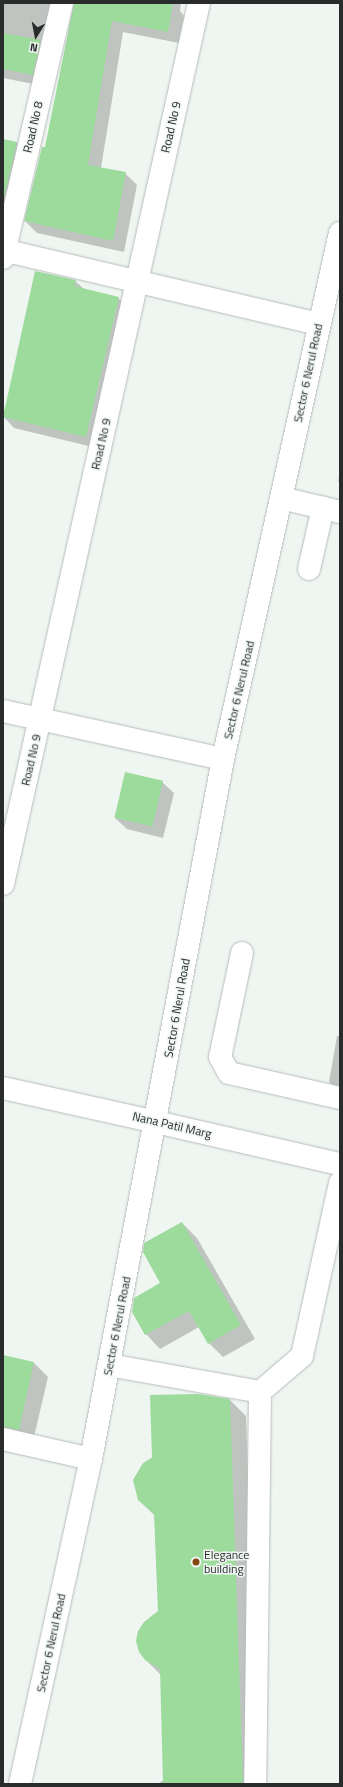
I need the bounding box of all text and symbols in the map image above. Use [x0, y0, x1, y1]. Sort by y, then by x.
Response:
north arrow [16, 16, 56, 56]
text: N [29, 39, 39, 56]
street label: Road No 8 [20, 100, 46, 154]
street label: Road No 9 [158, 100, 184, 154]
street label: Sector 6 Nerul Road [291, 322, 325, 424]
street label: Road No 9 [88, 417, 114, 471]
street label: Sector 6 Nerul Road [221, 639, 257, 741]
street label: Road No 9 [18, 733, 44, 787]
street label: Sector 6 Nerul Road [161, 957, 193, 1059]
street label: Nana Patil Marg [131, 1109, 213, 1141]
street label: Sector 6 Nerul Road [100, 1275, 134, 1377]
place label: Elegance building [204, 1548, 249, 1576]
marker: Elegance building [191, 1557, 201, 1567]
street label: Sector 6 Nerul Road [34, 1592, 68, 1694]

